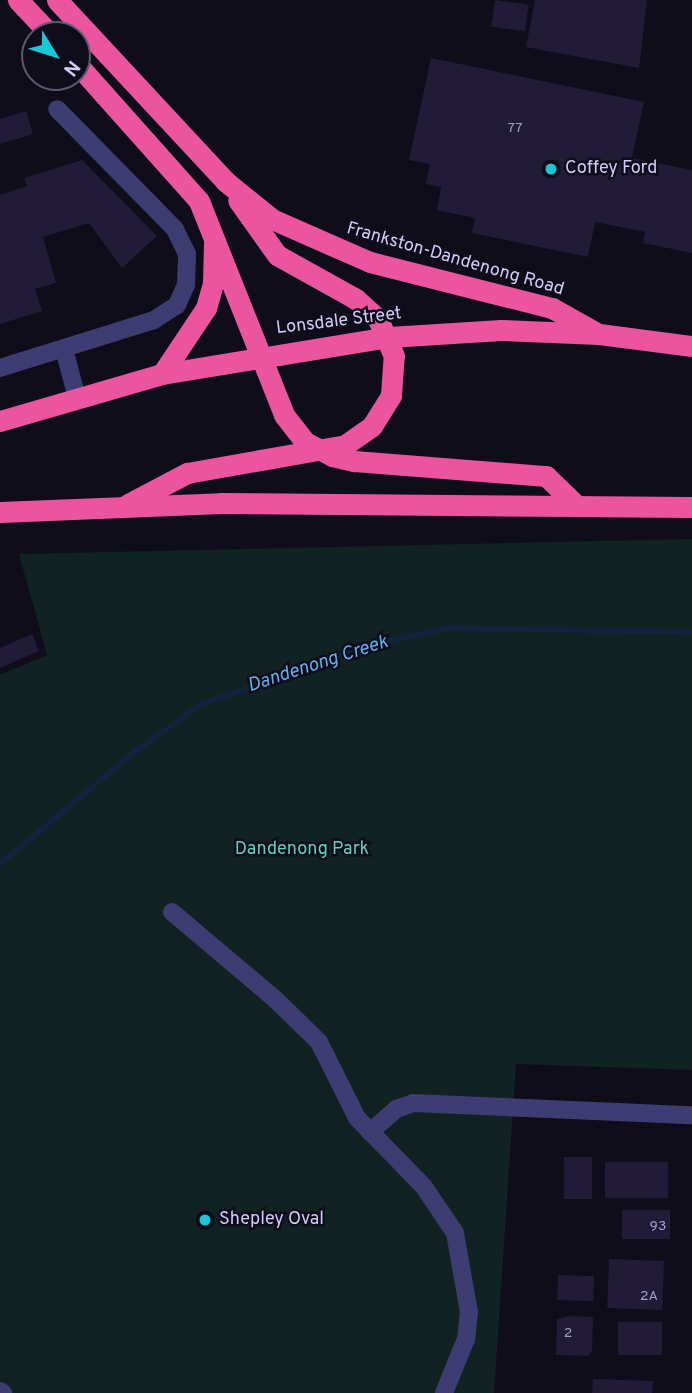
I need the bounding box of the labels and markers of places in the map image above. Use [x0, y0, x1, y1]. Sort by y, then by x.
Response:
place label: Coffey Ford [565, 158, 657, 180]
marker: Coffey Ford [543, 161, 559, 177]
place label: Shepley Oval [219, 1209, 324, 1231]
marker: Shepley Oval [197, 1212, 213, 1228]

